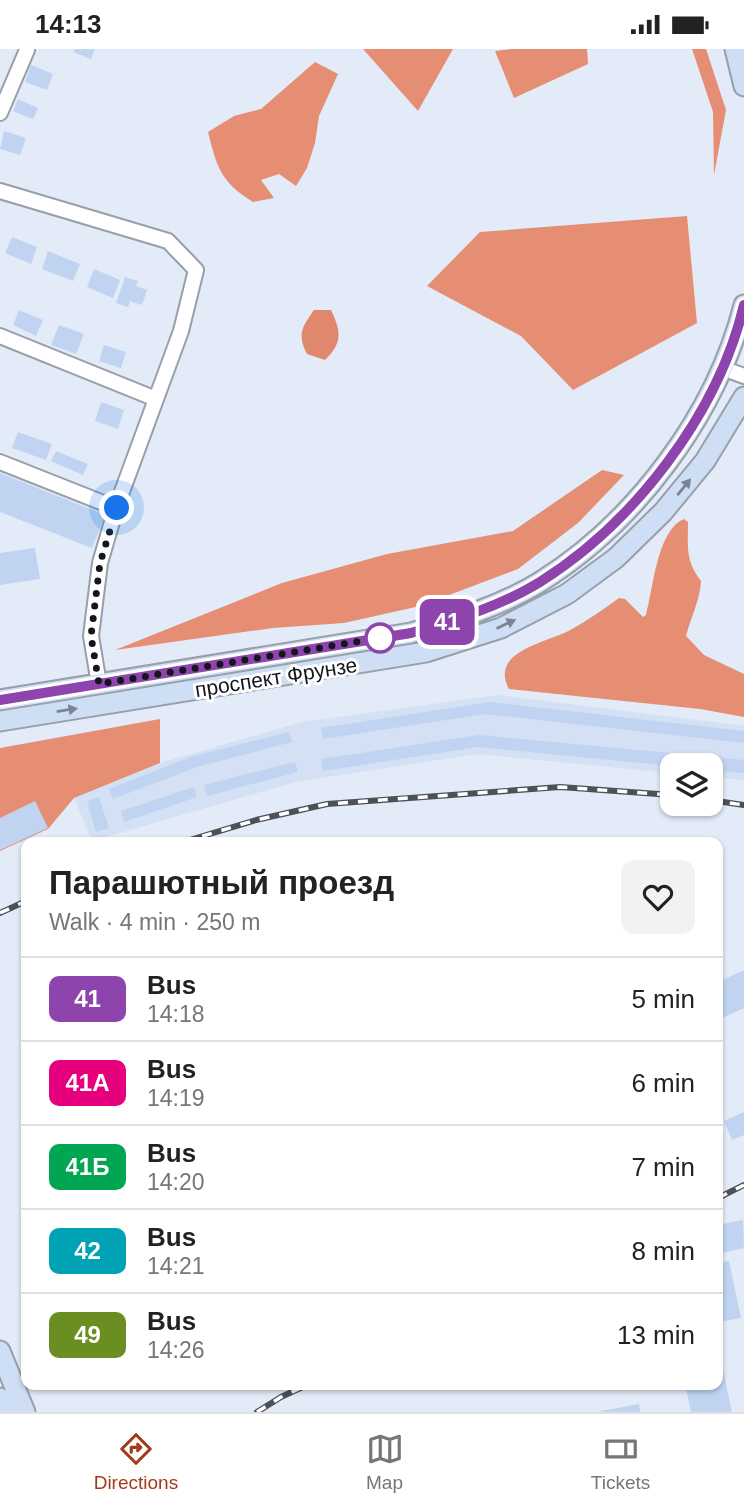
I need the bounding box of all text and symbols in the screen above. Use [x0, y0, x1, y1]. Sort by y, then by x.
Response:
text: 14:13 [35, 9, 102, 39]
one-way arrow [676, 478, 692, 496]
your location [99, 490, 134, 525]
line badge: 41 [416, 599, 478, 645]
text: 41 [434, 608, 460, 635]
one-way arrow [496, 619, 516, 630]
unlabelled marker [365, 623, 395, 653]
street label: проспект Фрунзе [193, 653, 359, 701]
one-way arrow [56, 704, 78, 715]
map controls [660, 753, 723, 816]
button: layers [660, 753, 723, 816]
button: heart [621, 860, 695, 934]
text: Парашютный проезд [49, 864, 394, 901]
text: Walk · 4 min · 250 m [49, 909, 260, 935]
text: Bus [147, 970, 196, 1000]
text: 5 min [631, 984, 695, 1014]
text: 41 [74, 985, 101, 1012]
text: 14:18 [147, 1001, 205, 1027]
text: Bus [147, 1054, 196, 1084]
text: 6 min [631, 1068, 695, 1098]
text: 41А [65, 1069, 110, 1096]
text: 14:19 [147, 1085, 205, 1111]
text: Bus [147, 1138, 196, 1168]
text: 7 min [631, 1152, 695, 1182]
text: 41Б [66, 1153, 109, 1180]
text: 14:20 [147, 1169, 205, 1195]
text: Bus [147, 1222, 196, 1252]
text: 8 min [631, 1236, 695, 1266]
text: 42 [74, 1237, 101, 1264]
text: 14:21 [147, 1253, 205, 1279]
text: Bus [147, 1306, 196, 1336]
text: 13 min [617, 1320, 695, 1350]
text: 49 [74, 1321, 101, 1348]
text: 14:26 [147, 1337, 205, 1363]
tab: Directions [94, 1430, 178, 1494]
tab: Map [366, 1430, 404, 1494]
tab: Tickets [591, 1430, 650, 1494]

